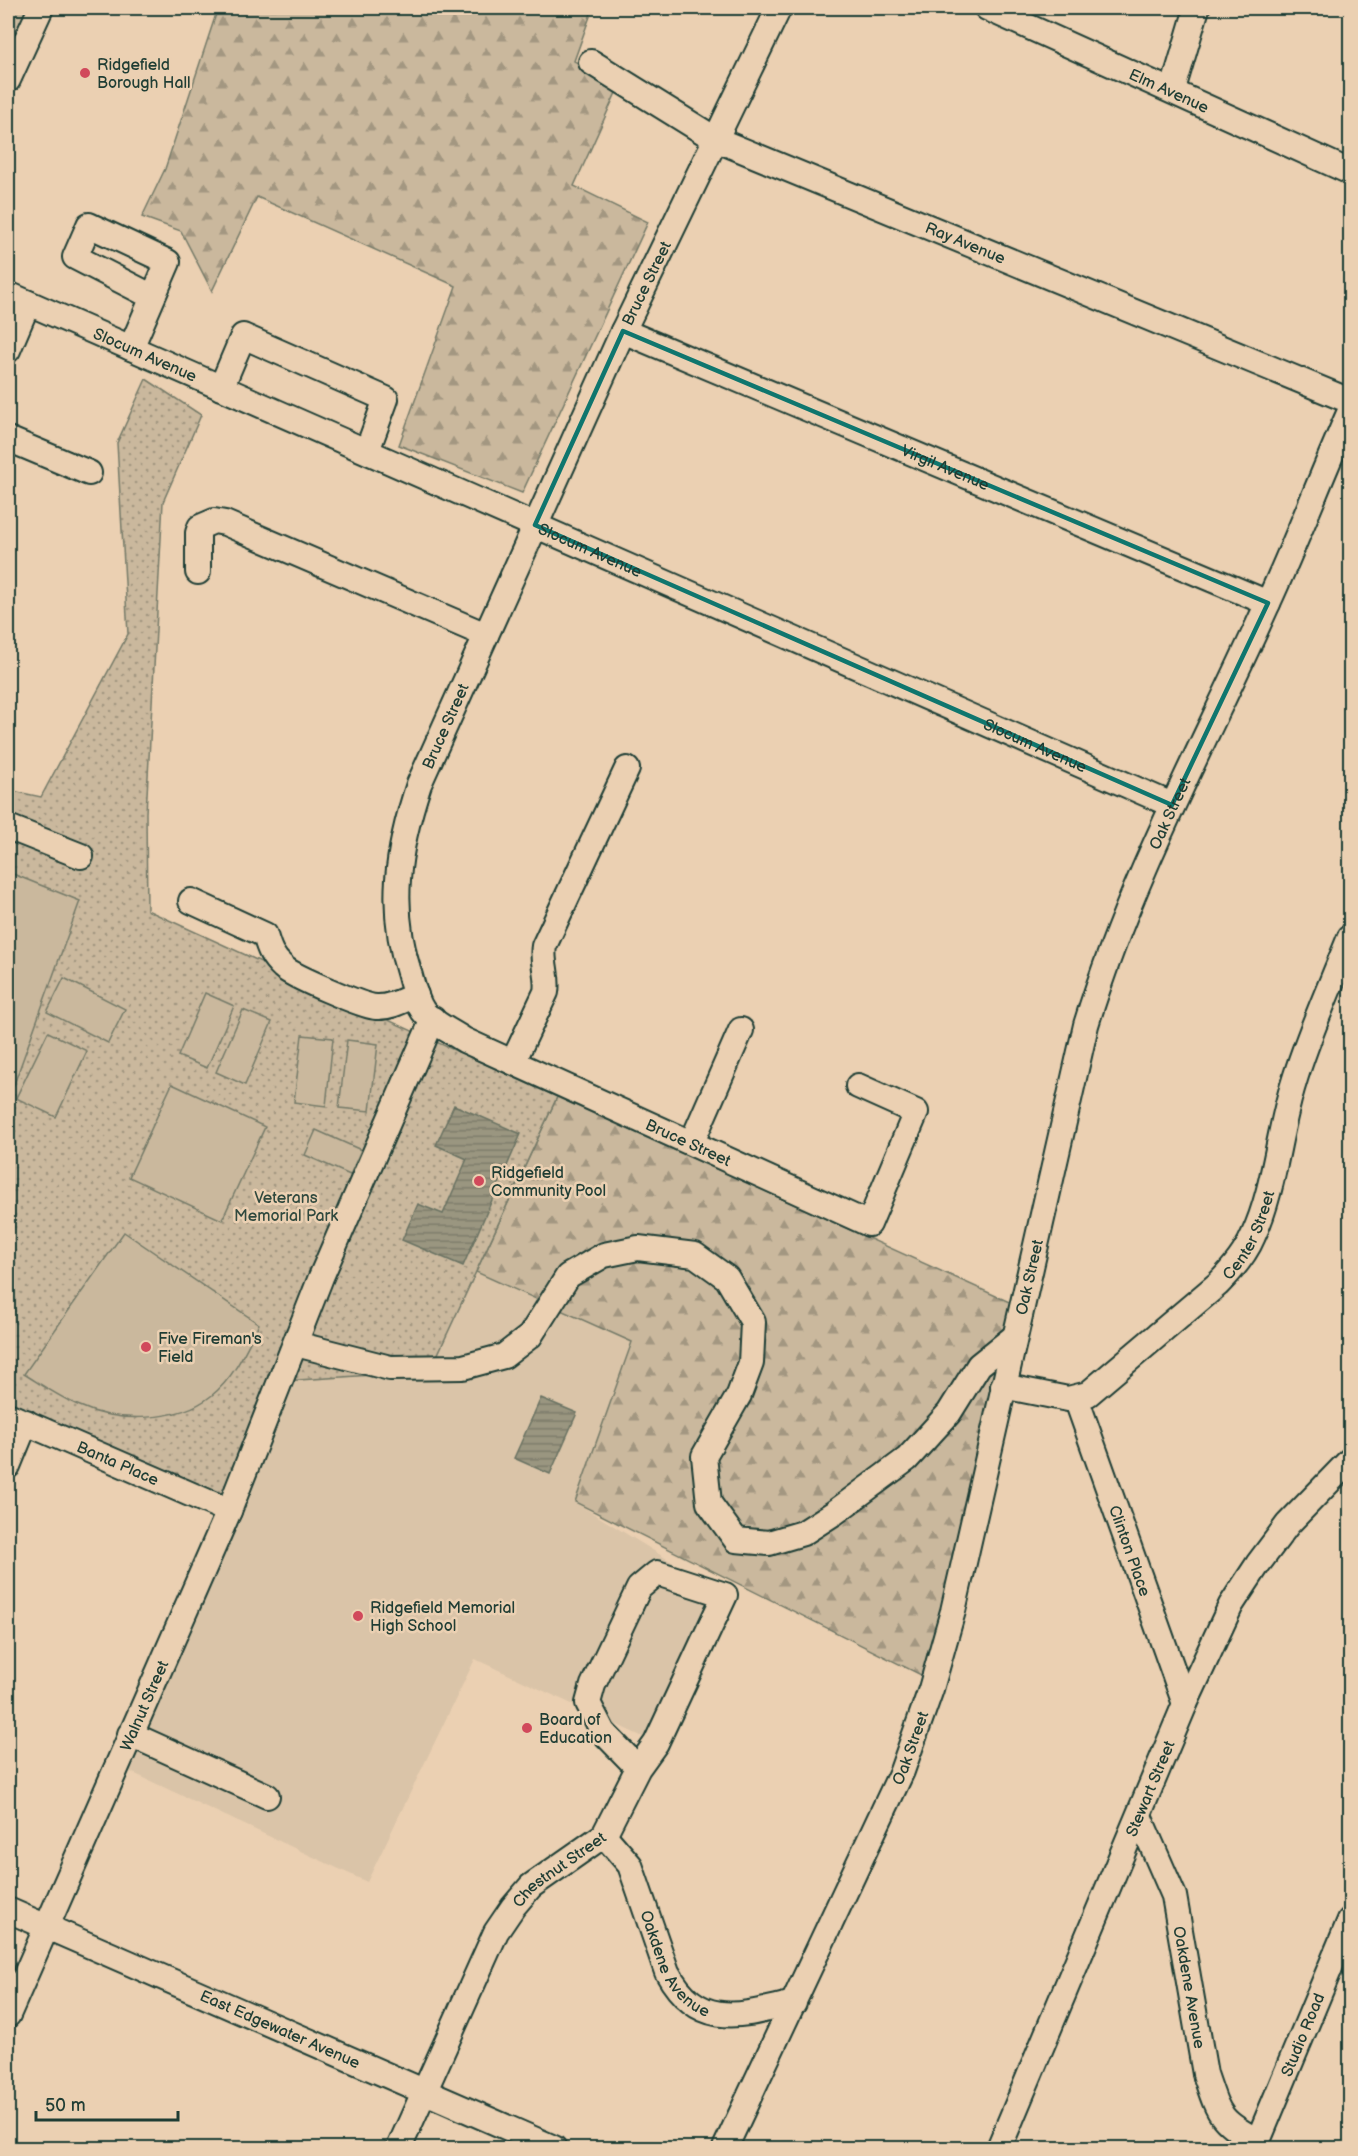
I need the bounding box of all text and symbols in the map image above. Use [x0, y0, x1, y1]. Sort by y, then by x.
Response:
place label: Ridgefield Borough Hall [97, 56, 191, 93]
street label: Elm Avenue [1126, 65, 1212, 118]
marker: Ridgefield Borough Hall [78, 66, 92, 80]
street label: Ray Avenue [922, 219, 1008, 269]
street label: Bruce Street [619, 238, 676, 329]
street label: Slocum Avenue [90, 325, 200, 387]
street label: Virgil Avenue [898, 441, 992, 496]
street label: Slocum Avenue [535, 520, 645, 582]
street label: Bruce Street [419, 681, 474, 772]
street label: Slocum Avenue [980, 715, 1090, 778]
street label: Oak Street [1146, 775, 1195, 853]
street label: Bruce Street [642, 1116, 734, 1171]
place label: Ridgefield Community Pool [491, 1164, 606, 1201]
marker: Ridgefield Community Pool [472, 1174, 486, 1188]
park label: Veterans Memorial Park [234, 1189, 338, 1226]
street label: Center Street [1219, 1189, 1279, 1284]
street label: Oak Street [1012, 1238, 1048, 1317]
place label: Five Fireman's Field [158, 1330, 262, 1367]
marker: Five Fireman's Field [139, 1340, 153, 1354]
street label: Banta Place [74, 1438, 162, 1491]
street label: Clinton Place [1104, 1503, 1154, 1600]
place label: Ridgefield Memorial High School [370, 1599, 515, 1636]
marker: Ridgefield Memorial High School [351, 1609, 365, 1623]
street label: Walnut Street [117, 1658, 173, 1754]
street label: Oak Street [889, 1709, 933, 1788]
place label: Board of Education [539, 1711, 612, 1748]
marker: Board of Education [520, 1721, 534, 1735]
street label: Stewart Street [1123, 1738, 1180, 1840]
street label: Chestnut Street [509, 1828, 610, 1912]
street label: Oakdene Avenue [635, 1908, 713, 2022]
street label: Oakdene Avenue [1168, 1925, 1208, 2051]
street label: East Edgewater Avenue [197, 1987, 363, 2073]
street label: Studio Road [1278, 1991, 1329, 2080]
scale bar [36, 2084, 178, 2122]
text: 50 m [45, 2095, 86, 2116]

